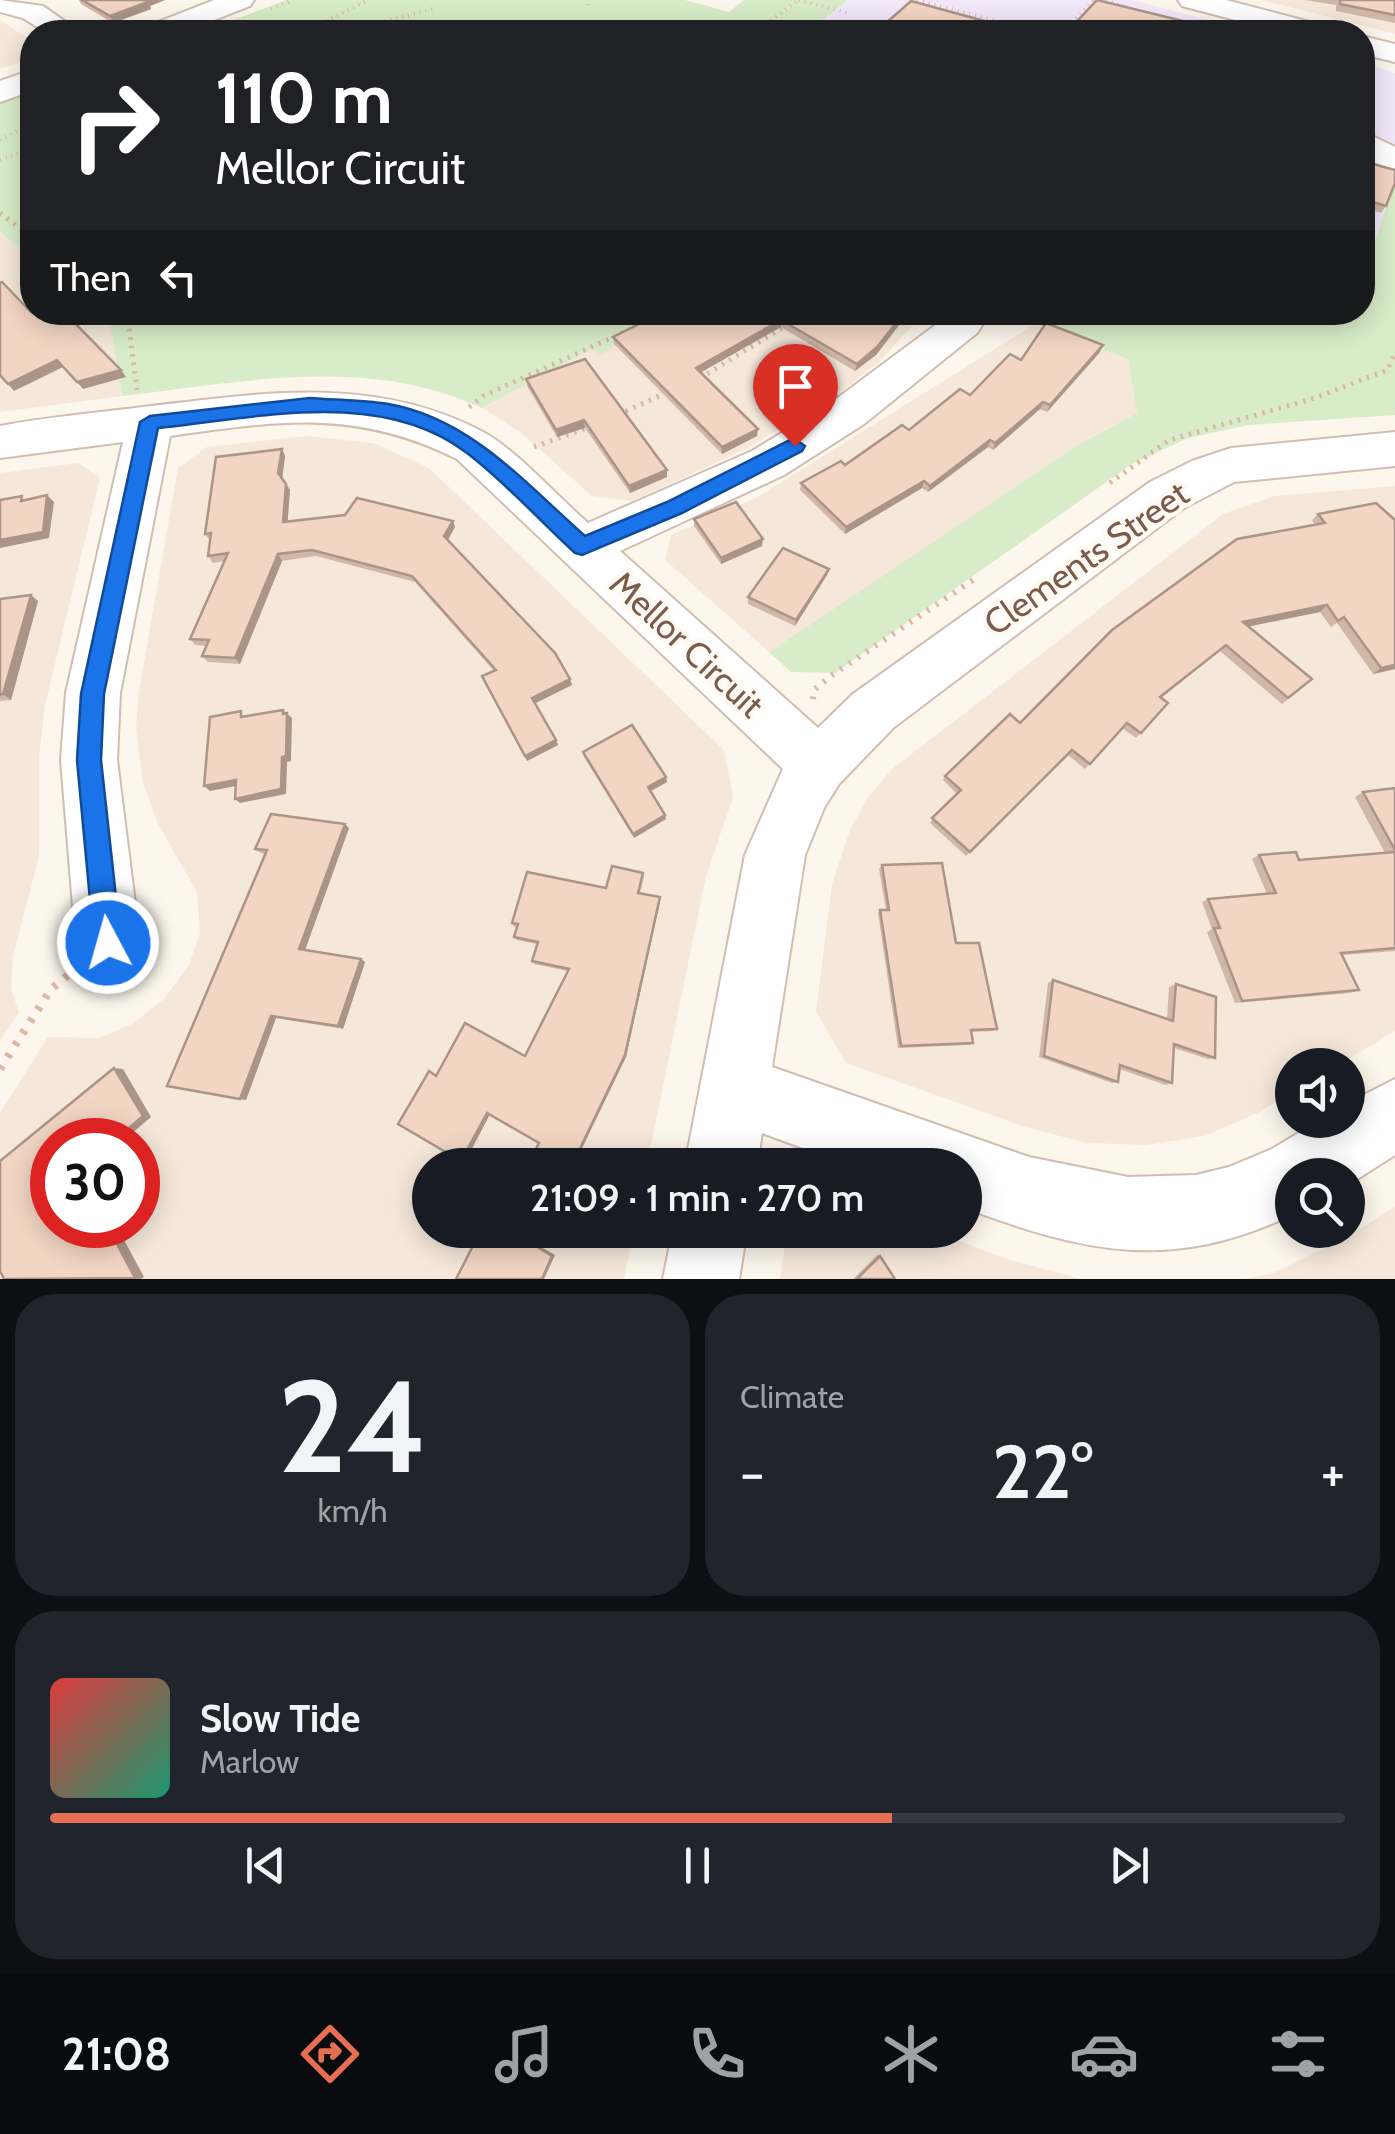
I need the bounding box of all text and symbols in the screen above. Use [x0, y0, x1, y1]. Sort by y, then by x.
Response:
text: 110 m [215, 55, 393, 141]
icon: right [50, 60, 180, 190]
text: Mellor Circuit [215, 141, 465, 195]
icon: left [151, 250, 206, 305]
text: Then [50, 254, 131, 301]
pin [753, 344, 838, 447]
icon: arrive [768, 359, 823, 414]
street label: Clements Street [976, 472, 1197, 644]
street label: Mellor Circuit [601, 562, 773, 726]
position arrow [56, 891, 160, 995]
map controls [1275, 1048, 1365, 1248]
button: sound [1275, 1048, 1365, 1138]
speed limit sign: 30 [30, 1118, 160, 1248]
button: search [1275, 1158, 1365, 1248]
text: 21:09 · 1 min · 270 m [530, 1174, 864, 1221]
text: 24 [278, 1347, 427, 1505]
text: Climate [740, 1377, 844, 1416]
text: 22° [992, 1426, 1093, 1517]
text: − [740, 1439, 764, 1506]
text: + [1321, 1439, 1345, 1506]
text: km/h [317, 1491, 388, 1530]
text: Slow Tide [200, 1695, 360, 1742]
text: Marlow [200, 1742, 299, 1781]
icon: previous [238, 1838, 293, 1893]
icon: pause [670, 1838, 725, 1893]
icon: next [1102, 1838, 1157, 1893]
icon: directions [295, 2019, 365, 2089]
icon: music [489, 2019, 559, 2089]
icon: phone [682, 2019, 752, 2089]
icon: climate [876, 2019, 946, 2089]
icon: car [1069, 2019, 1139, 2089]
icon: filters [1263, 2019, 1333, 2089]
text: 21:08 [62, 2027, 171, 2081]

